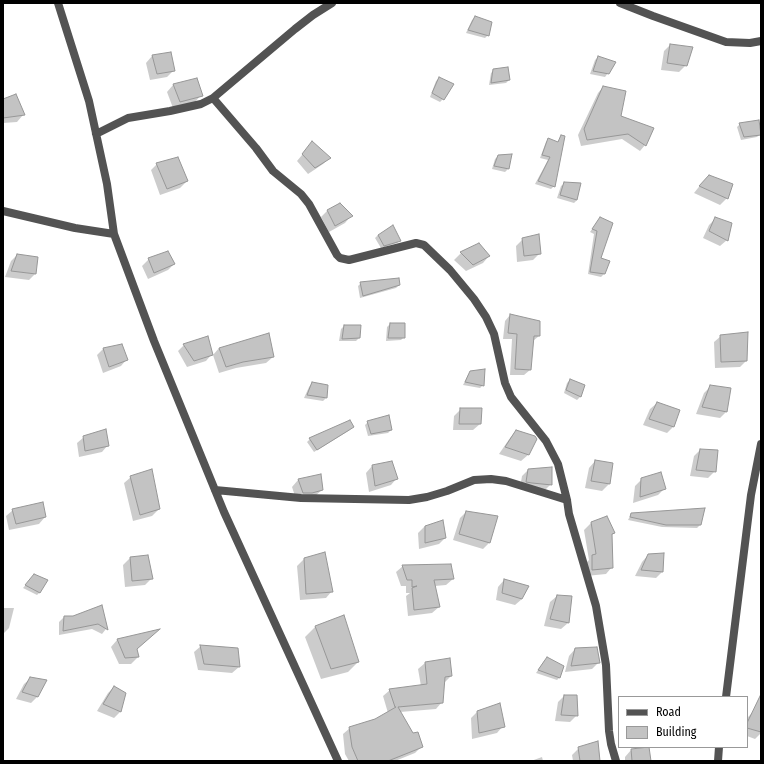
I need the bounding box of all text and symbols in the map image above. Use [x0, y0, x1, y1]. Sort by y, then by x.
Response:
legend [618, 696, 748, 748]
text: Road [656, 705, 681, 719]
text: Building [656, 725, 696, 739]

